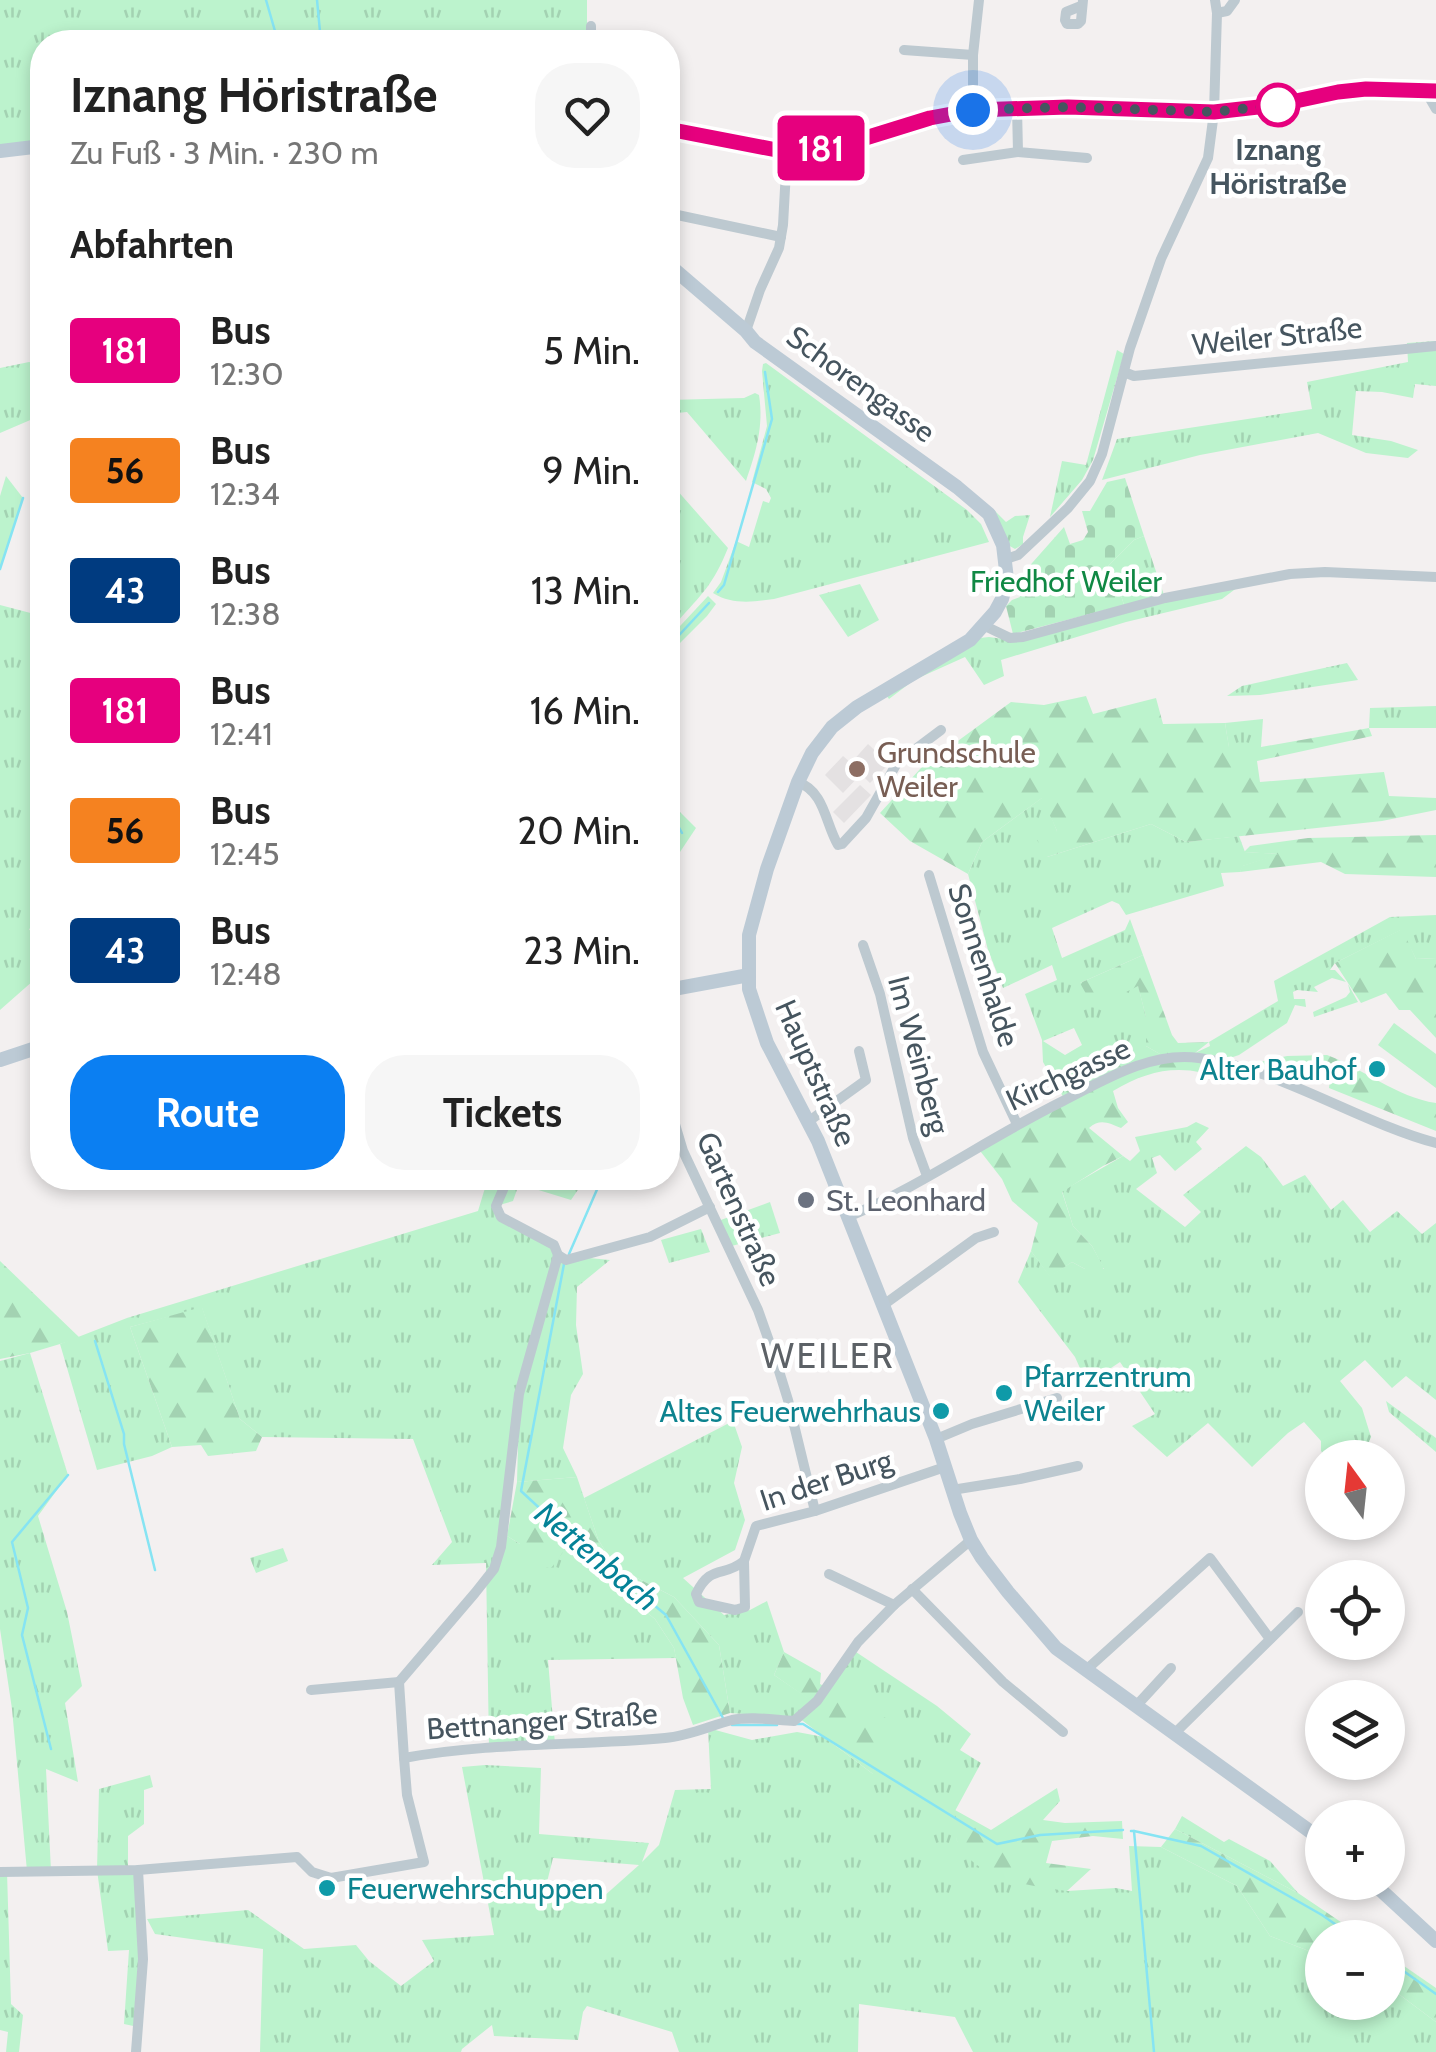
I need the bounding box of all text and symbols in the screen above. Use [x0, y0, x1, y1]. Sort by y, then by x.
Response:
button: heart [535, 63, 640, 168]
text: Iznang Höristraße [70, 66, 438, 124]
marker: Iznang Höristraße [1257, 84, 1299, 126]
your location [948, 85, 998, 135]
line badge: 181 [764, 116, 878, 180]
text: 181 [798, 127, 844, 170]
place label: Iznang Höristraße [1209, 131, 1347, 202]
text: Zu Fuß · 3 Min. · 230 m [70, 133, 378, 172]
text: Abfahrten [70, 221, 234, 268]
text: Bus [210, 307, 271, 354]
street label: Weiler Straße [1190, 309, 1364, 363]
street label: Schorengasse [779, 318, 943, 450]
text: 5 Min. [543, 327, 640, 374]
text: 181 [102, 329, 148, 372]
text: 12:30 [210, 354, 284, 393]
text: Bus [210, 427, 271, 474]
text: 9 Min. [542, 447, 640, 494]
text: 56 [106, 449, 144, 492]
text: 12:34 [210, 474, 280, 513]
text: Bus [210, 547, 271, 594]
park label: Friedhof Weiler [970, 563, 1163, 600]
text: 13 Min. [531, 567, 640, 614]
text: 43 [105, 569, 145, 612]
text: 12:38 [210, 594, 281, 633]
text: Bus [210, 667, 271, 714]
text: 16 Min. [530, 687, 640, 734]
text: 181 [102, 689, 148, 732]
text: 12:41 [210, 714, 273, 753]
place label: Grundschule Weiler [877, 734, 1036, 805]
marker: Grundschule Weiler [846, 758, 868, 780]
text: Bus [210, 787, 271, 834]
text: 20 Min. [517, 807, 640, 854]
text: 56 [106, 809, 144, 852]
text: 12:45 [210, 834, 280, 873]
street label: Sonnenhalde [940, 879, 1028, 1051]
text: Bus [210, 907, 271, 954]
text: 23 Min. [523, 927, 640, 974]
text: 43 [105, 929, 145, 972]
text: 12:48 [210, 954, 282, 993]
street label: Im Weinberg [880, 972, 958, 1139]
street label: Hauptstraße [767, 994, 865, 1152]
street label: Kirchgasse [1000, 1029, 1136, 1119]
place label: Alter Bauhof [1200, 1051, 1357, 1088]
button: Route [70, 1055, 345, 1170]
button: Tickets [365, 1055, 640, 1170]
marker: Alter Bauhof [1366, 1058, 1388, 1080]
street label: Gartenstraße [689, 1126, 789, 1292]
place label: St. Leonhard [826, 1182, 986, 1219]
marker: St. Leonhard [795, 1189, 817, 1211]
district label: WEILER [761, 1334, 895, 1377]
place label: Pfarrzentrum Weiler [1024, 1358, 1192, 1429]
marker: Pfarrzentrum Weiler [993, 1382, 1015, 1404]
place label: Altes Feuerwehrhaus [659, 1393, 921, 1430]
marker: Altes Feuerwehrhaus [930, 1400, 952, 1422]
north arrow [1305, 1440, 1405, 1540]
map controls [1305, 1440, 1405, 2020]
street label: In der Burg [755, 1441, 898, 1519]
water label: Nettenbach [527, 1493, 667, 1619]
button: locate [1305, 1560, 1405, 1660]
button: layers [1305, 1680, 1405, 1780]
street label: Bettnanger Straße [425, 1694, 659, 1748]
button: + [1305, 1800, 1405, 1900]
place label: Feuerwehrschuppen [347, 1870, 604, 1907]
marker: Feuerwehrschuppen [316, 1877, 338, 1899]
button: − [1305, 1920, 1405, 2020]

